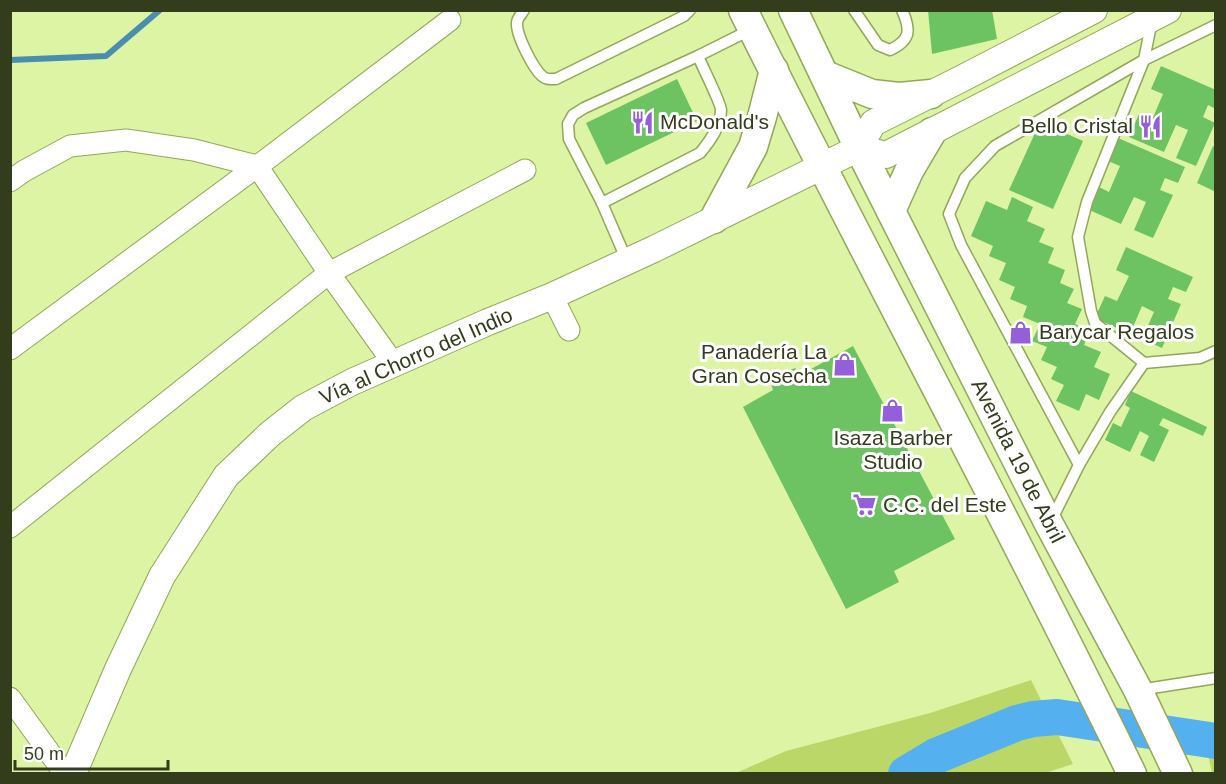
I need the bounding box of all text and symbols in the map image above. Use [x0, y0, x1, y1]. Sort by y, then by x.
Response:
restaurant icon: McDonald's [629, 109, 655, 135]
place label: McDonald's [660, 110, 769, 133]
restaurant icon: Bello Cristal [1138, 113, 1164, 139]
place label: Bello Cristal [1021, 114, 1133, 137]
street label: Vía al Chorro del Indio [316, 303, 516, 409]
shop icon: Barycar Regalos [1008, 319, 1034, 345]
place label: Barycar Regalos [1039, 320, 1194, 343]
place label: Panadería La Gran Cosecha [692, 340, 827, 387]
shop icon: Panadería La Gran Cosecha [832, 351, 858, 377]
street label: Avenida 19 de Abril [967, 375, 1070, 546]
shop icon: Isaza Barber Studio [880, 397, 906, 423]
place label: Isaza Barber Studio [833, 426, 953, 473]
supermarket icon: C.C. del Este [852, 492, 878, 518]
place label: C.C. del Este [883, 493, 1007, 516]
scale bar [15, 733, 168, 771]
text: 50 m [24, 744, 64, 764]

